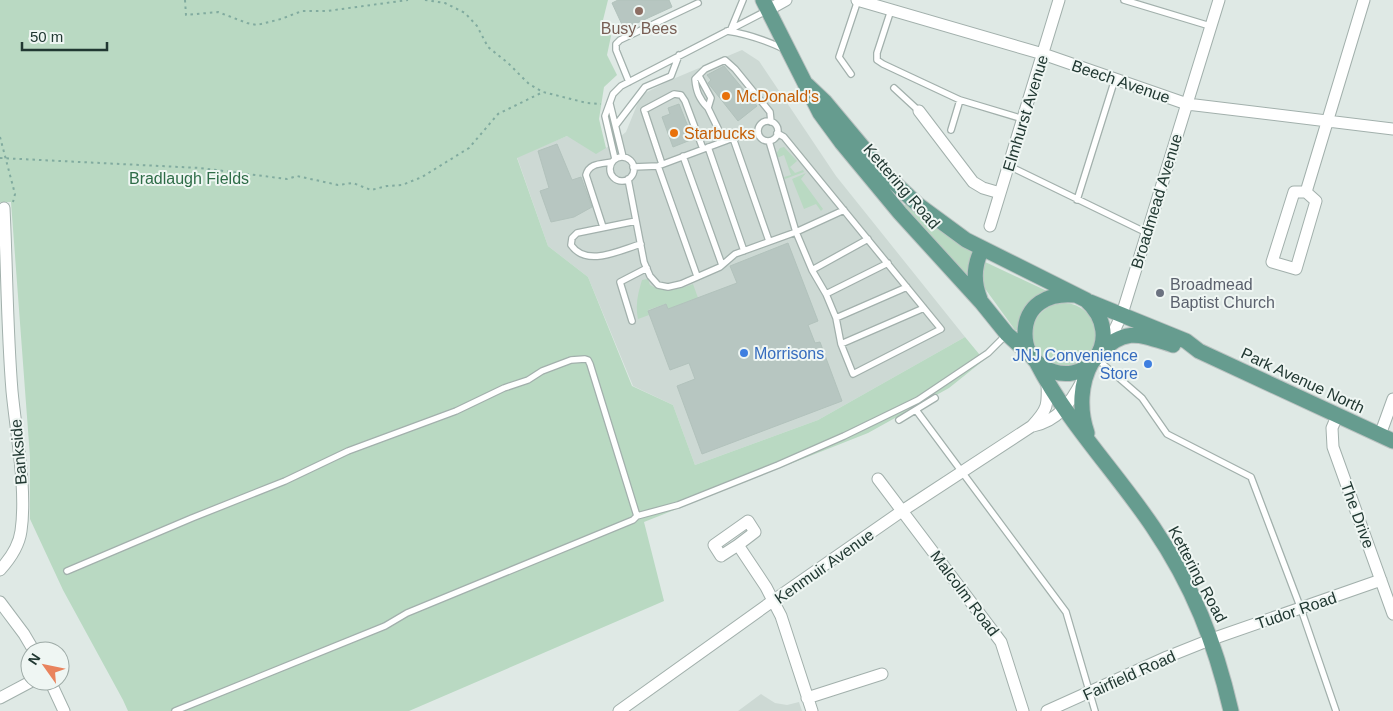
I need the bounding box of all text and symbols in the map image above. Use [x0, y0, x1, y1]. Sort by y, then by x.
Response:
marker: Busy Bees [633, 5, 645, 17]
scale bar [22, 20, 108, 52]
place label: Busy Bees [601, 20, 677, 37]
text: 50 m [30, 28, 63, 45]
street label: Elmhurst Avenue [1000, 53, 1051, 173]
street label: Beech Avenue [1069, 57, 1172, 106]
place label: McDonald's [736, 88, 819, 105]
marker: McDonald's [720, 90, 732, 102]
place label: Starbucks [684, 125, 755, 142]
marker: Starbucks [668, 127, 680, 139]
street label: Broadmead Avenue [1128, 132, 1185, 271]
street label: Kettering Road [860, 140, 943, 232]
park label: Bradlaugh Fields [129, 170, 249, 187]
place label: Broadmead Baptist Church [1170, 276, 1275, 311]
marker: Broadmead Baptist Church [1154, 287, 1166, 299]
street label: Park Avenue North [1238, 344, 1367, 416]
place label: Morrisons [754, 345, 824, 362]
marker: Morrisons [738, 347, 750, 359]
place label: JNJ Convenience Store [1013, 347, 1138, 382]
marker: JNJ Convenience Store [1142, 358, 1154, 370]
street label: Bankside [7, 418, 30, 485]
street label: The Drive [1338, 480, 1377, 551]
street label: Kettering Road [1165, 523, 1230, 625]
street label: Kenmuir Avenue [771, 526, 877, 607]
street label: Malcolm Road [927, 547, 1002, 639]
street label: Tudor Road [1254, 589, 1339, 632]
north arrow [20, 641, 70, 691]
street label: Fairfield Road [1080, 647, 1178, 703]
text: N [25, 650, 44, 668]

